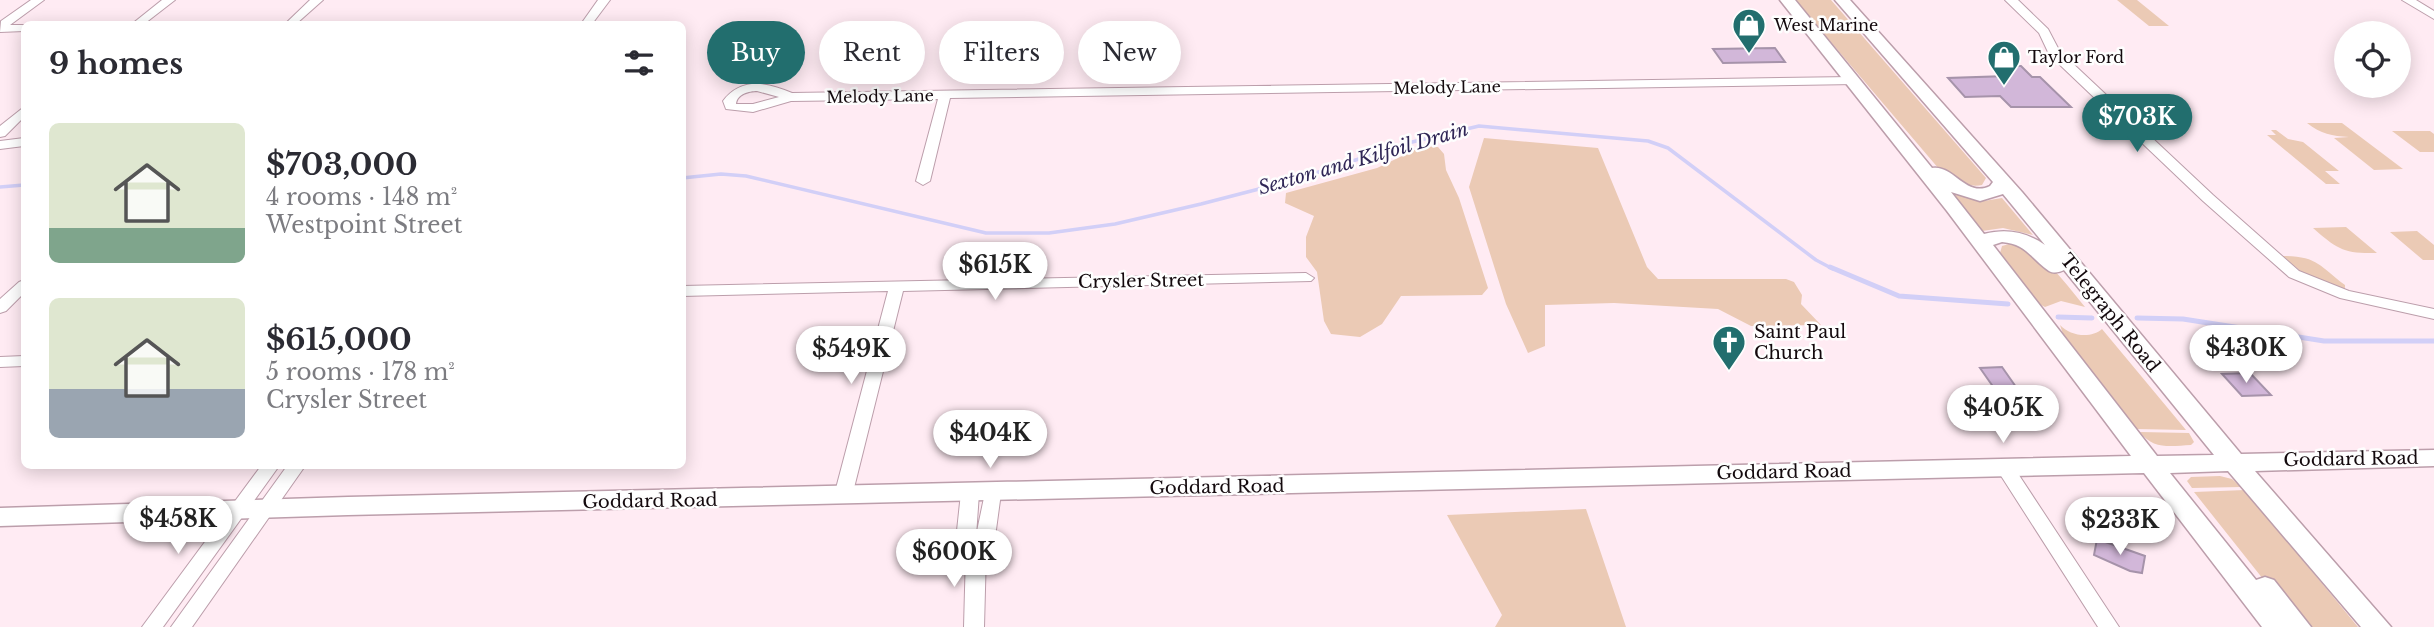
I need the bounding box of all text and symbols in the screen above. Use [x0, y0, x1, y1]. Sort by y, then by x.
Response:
shop icon: West Marine [1730, 6, 1768, 55]
place label: West Marine [1773, 15, 1878, 35]
chip: Buy [707, 21, 805, 84]
chip: Rent [819, 21, 925, 84]
chip: Filters [939, 21, 1064, 84]
chip: New [1078, 21, 1181, 84]
map controls [2334, 21, 2411, 98]
button: locate [2334, 21, 2411, 98]
shop icon: Taylor Ford [1985, 38, 2023, 87]
icon: filters [620, 44, 658, 82]
text: 9 homes [49, 45, 183, 82]
place label: Taylor Ford [2028, 47, 2124, 67]
street label: Melody Lane [1393, 76, 1501, 98]
street label: Melody Lane [826, 85, 934, 107]
pin: $703K [2088, 94, 2186, 154]
text: $703K [2098, 103, 2176, 131]
water label: Sexton and Kilfoil Drain [1255, 117, 1471, 199]
text: $703,000 [266, 146, 418, 183]
icon: home [105, 151, 189, 235]
text: 4 rooms · 148 m² [266, 183, 457, 211]
text: Westpoint Street [266, 211, 462, 239]
pin: $615K [946, 243, 1044, 302]
street label: Telegraph Road [2056, 249, 2164, 377]
text: $615K [959, 251, 1031, 279]
street label: Crysler Street [1078, 269, 1204, 293]
text: $615,000 [266, 321, 412, 358]
place label: Saint Paul Church [1754, 321, 1846, 364]
church icon: Saint Paul Church [1710, 323, 1748, 372]
icon: home [105, 326, 189, 410]
pin: $549K [802, 326, 900, 386]
pin: $430K [2197, 326, 2295, 385]
text: $430K [2205, 334, 2287, 362]
text: $549K [812, 335, 890, 363]
text: 5 rooms · 178 m² [266, 358, 455, 386]
text: Crysler Street [266, 386, 427, 414]
pin: $405K [1954, 386, 2052, 445]
text: $405K [1963, 394, 2043, 422]
pin: $404K [941, 410, 1039, 470]
text: $404K [949, 419, 1031, 447]
street label: Goddard Road [2283, 447, 2419, 471]
street label: Goddard Road [1716, 460, 1852, 484]
street label: Goddard Road [1149, 475, 1285, 499]
street label: Goddard Road [582, 489, 718, 513]
pin: $458K [129, 496, 227, 556]
pin: $233K [2071, 498, 2169, 557]
text: $458K [139, 505, 217, 533]
text: $233K [2081, 506, 2159, 534]
pin: $600K [905, 530, 1003, 589]
text: $600K [912, 538, 996, 566]

